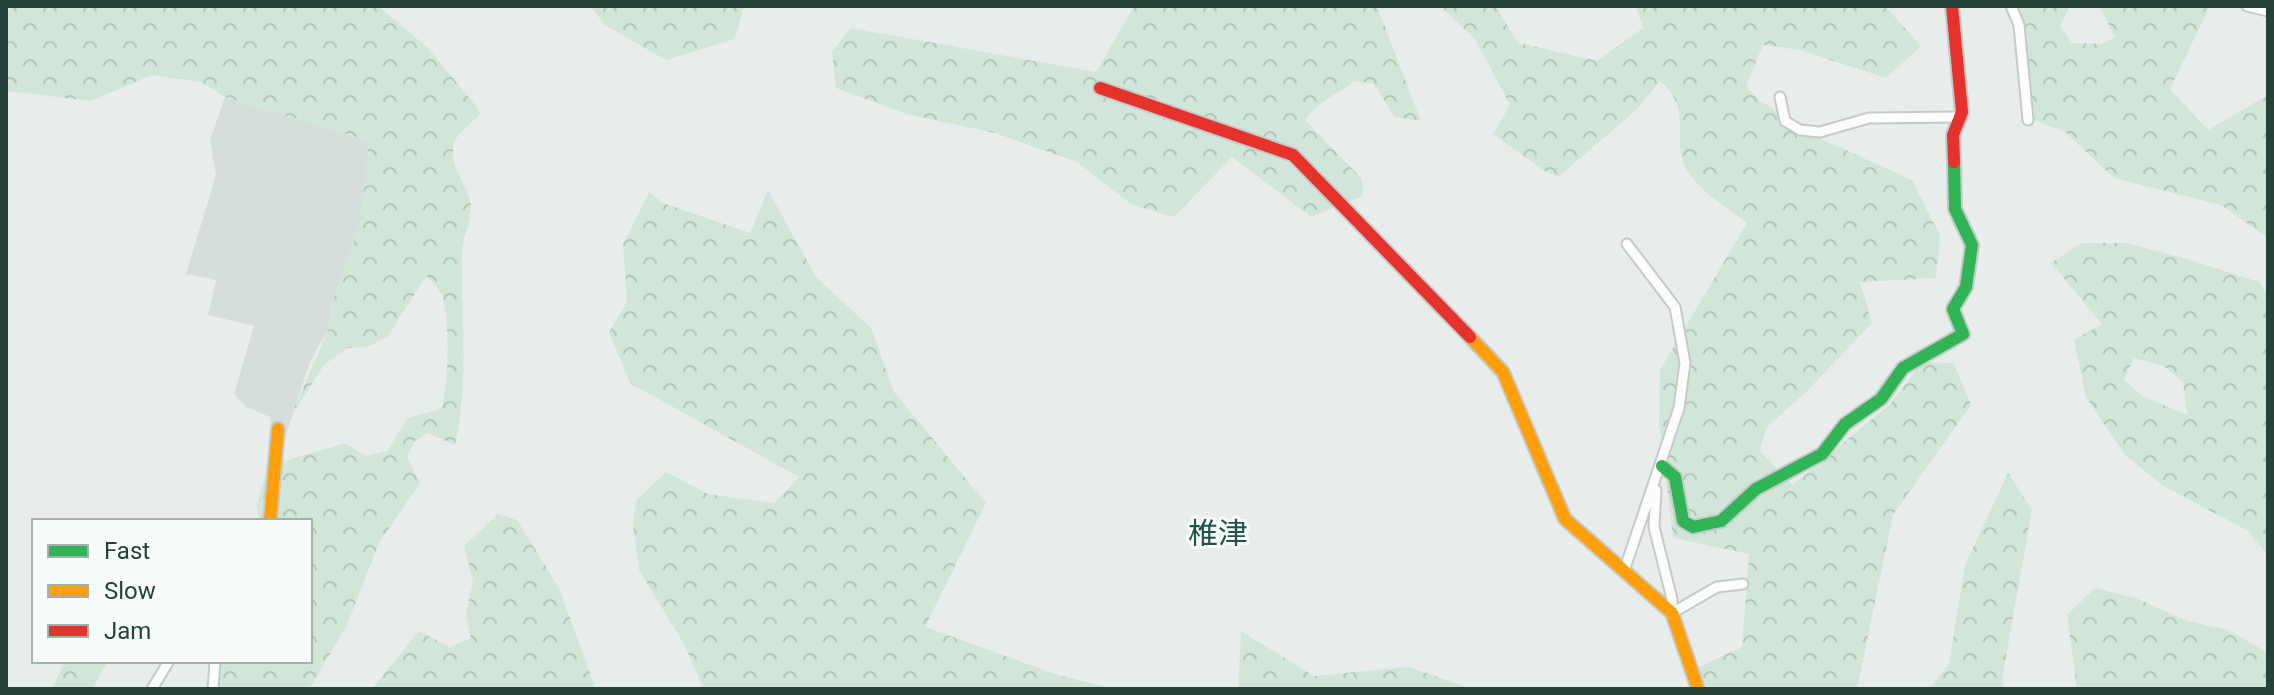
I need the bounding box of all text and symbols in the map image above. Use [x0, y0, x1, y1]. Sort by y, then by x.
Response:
district label: 椎津 [1188, 516, 1248, 551]
legend [32, 519, 312, 663]
text: Fast [104, 537, 150, 565]
text: Slow [104, 577, 156, 605]
text: Jam [104, 617, 151, 645]

